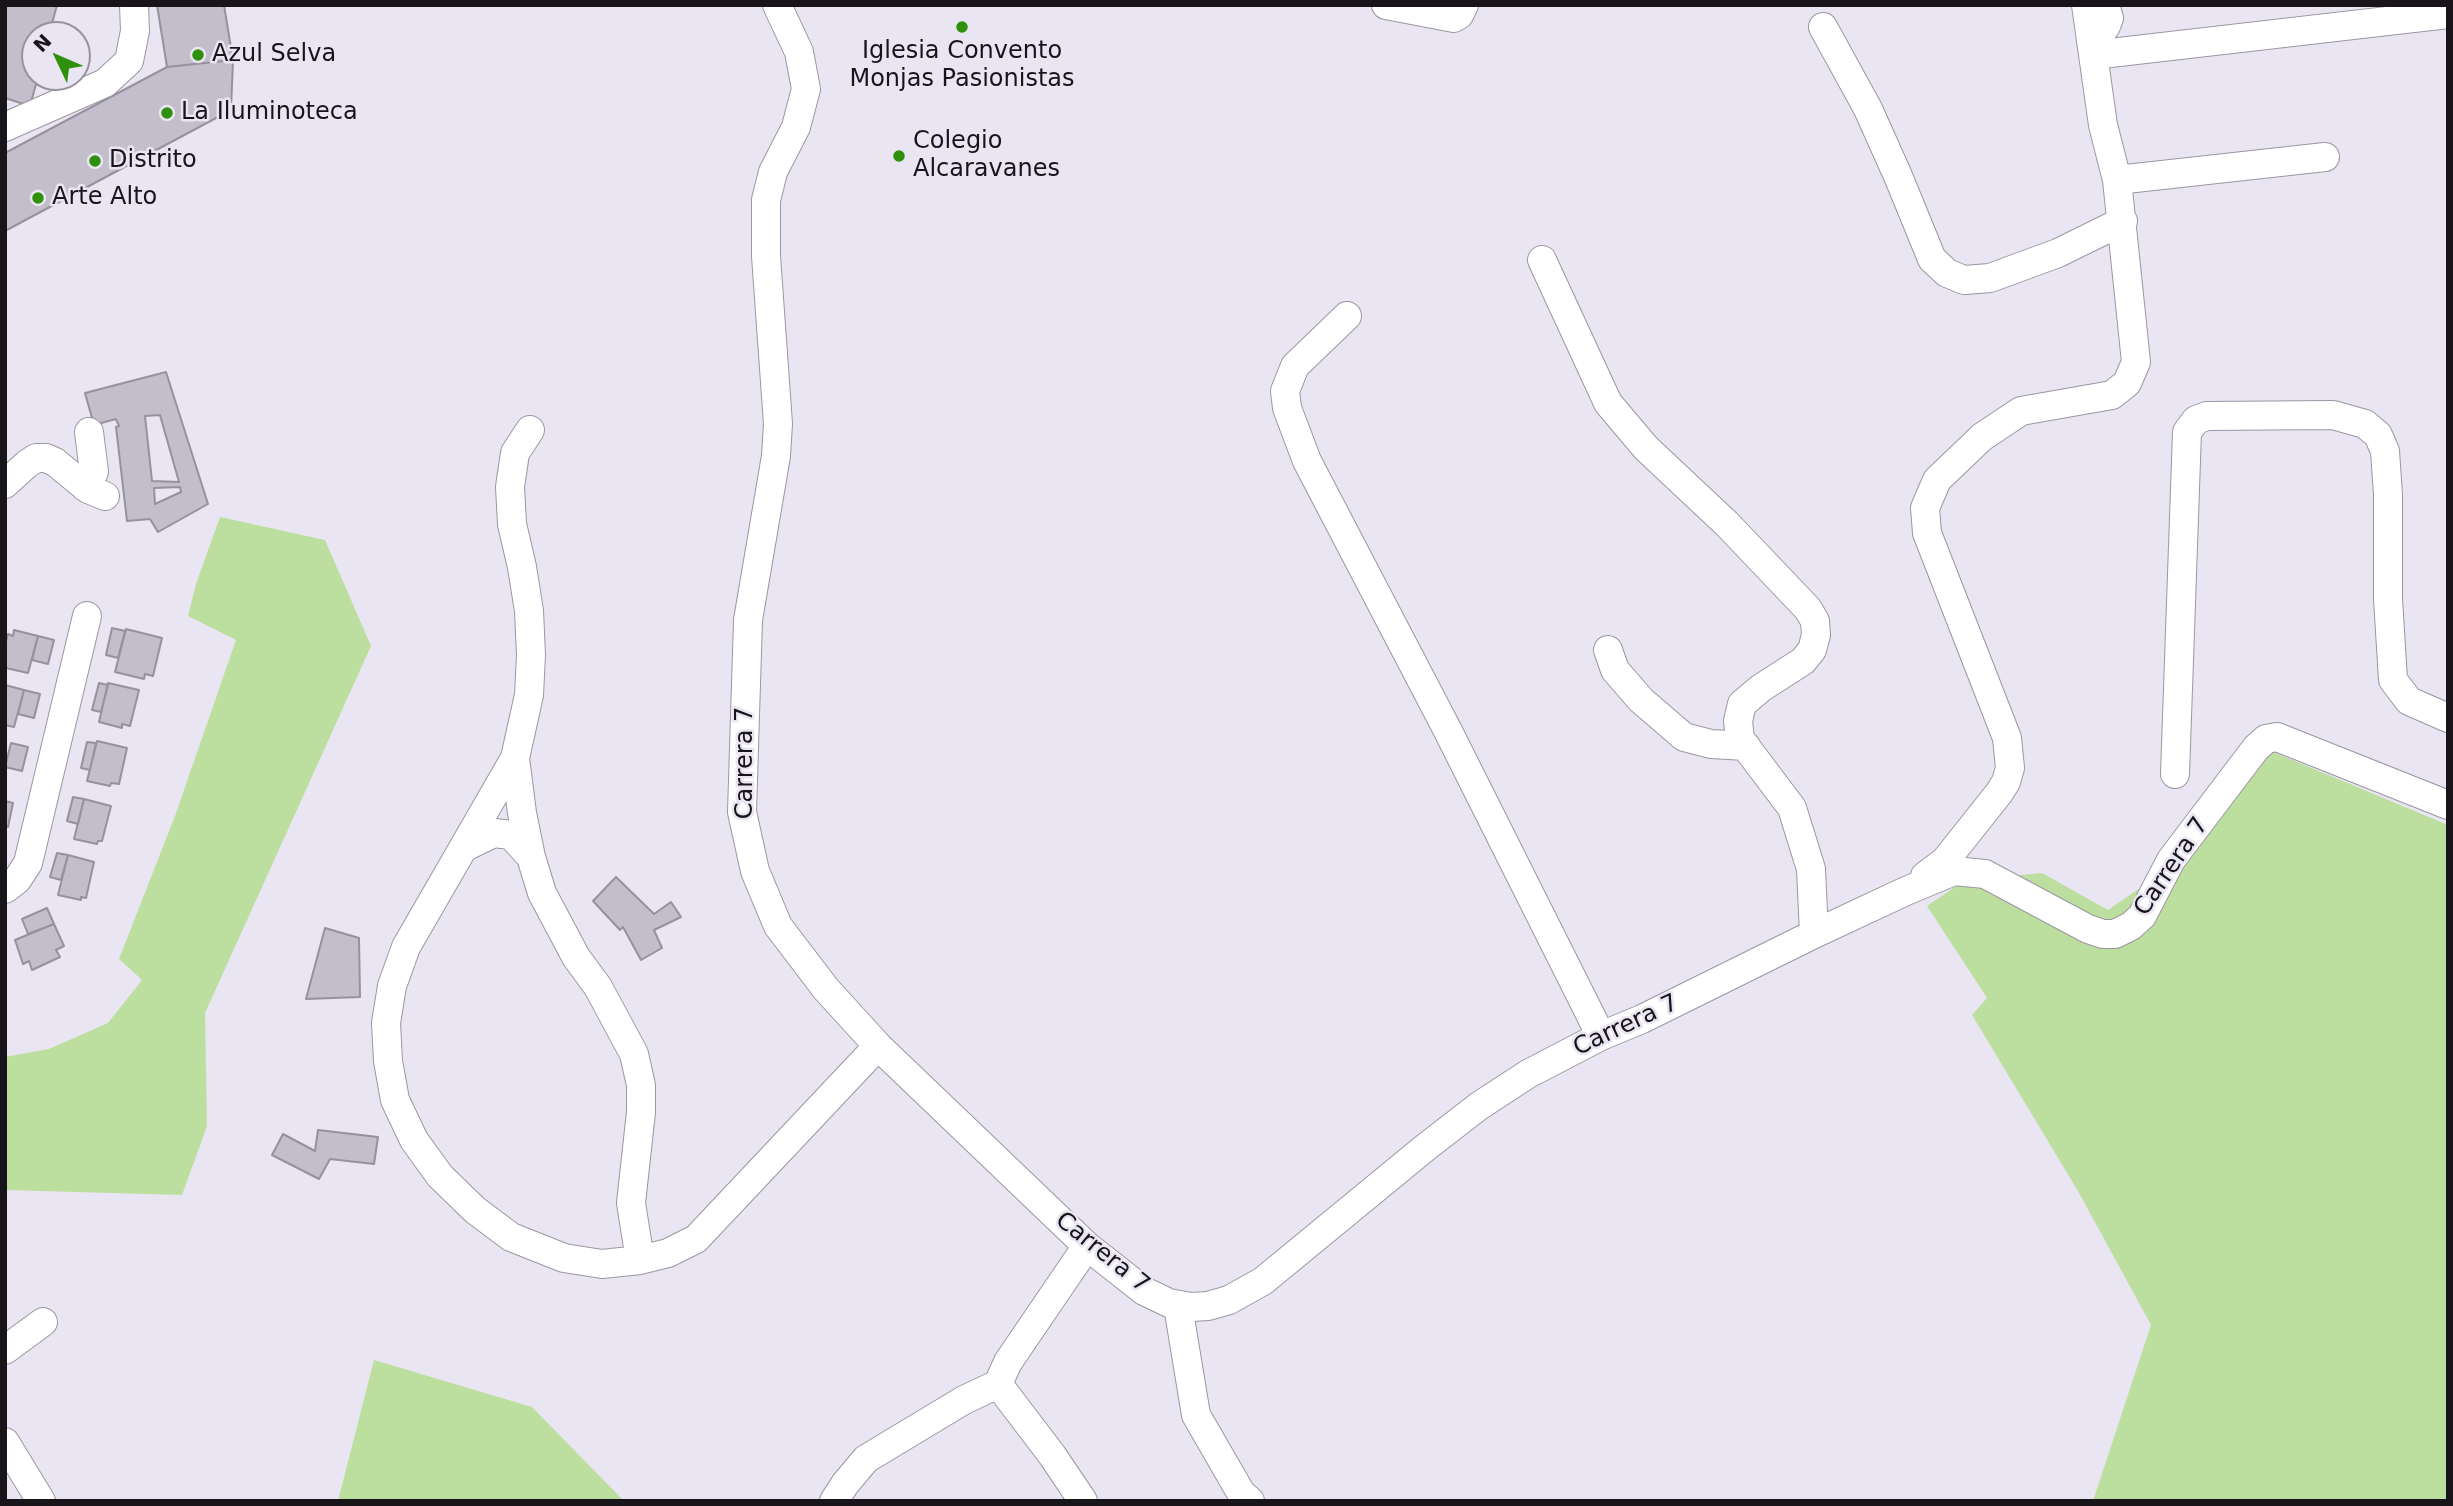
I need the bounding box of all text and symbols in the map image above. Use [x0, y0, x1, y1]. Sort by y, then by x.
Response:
marker: Iglesia Convento Monjas Pasionistas [954, 19, 970, 35]
north arrow [21, 21, 91, 91]
text: N [29, 29, 56, 56]
place label: Iglesia Convento Monjas Pasionistas [849, 38, 1075, 94]
place label: Azul Selva [212, 41, 336, 69]
marker: Azul Selva [190, 47, 206, 63]
place label: La Iluminoteca [181, 99, 358, 127]
marker: La Iluminoteca [159, 105, 175, 121]
place label: Colegio Alcaravanes [913, 128, 1060, 184]
place label: Distrito [109, 147, 197, 175]
marker: Colegio Alcaravanes [891, 148, 907, 164]
marker: Distrito [87, 153, 103, 169]
place label: Arte Alto [52, 184, 157, 212]
marker: Arte Alto [30, 190, 46, 206]
street label: Carrera 7 [732, 707, 760, 819]
street label: Carrera 7 [2129, 812, 2215, 922]
street label: Carrera 7 [1569, 989, 1683, 1063]
street label: Carrera 7 [1049, 1206, 1155, 1300]

